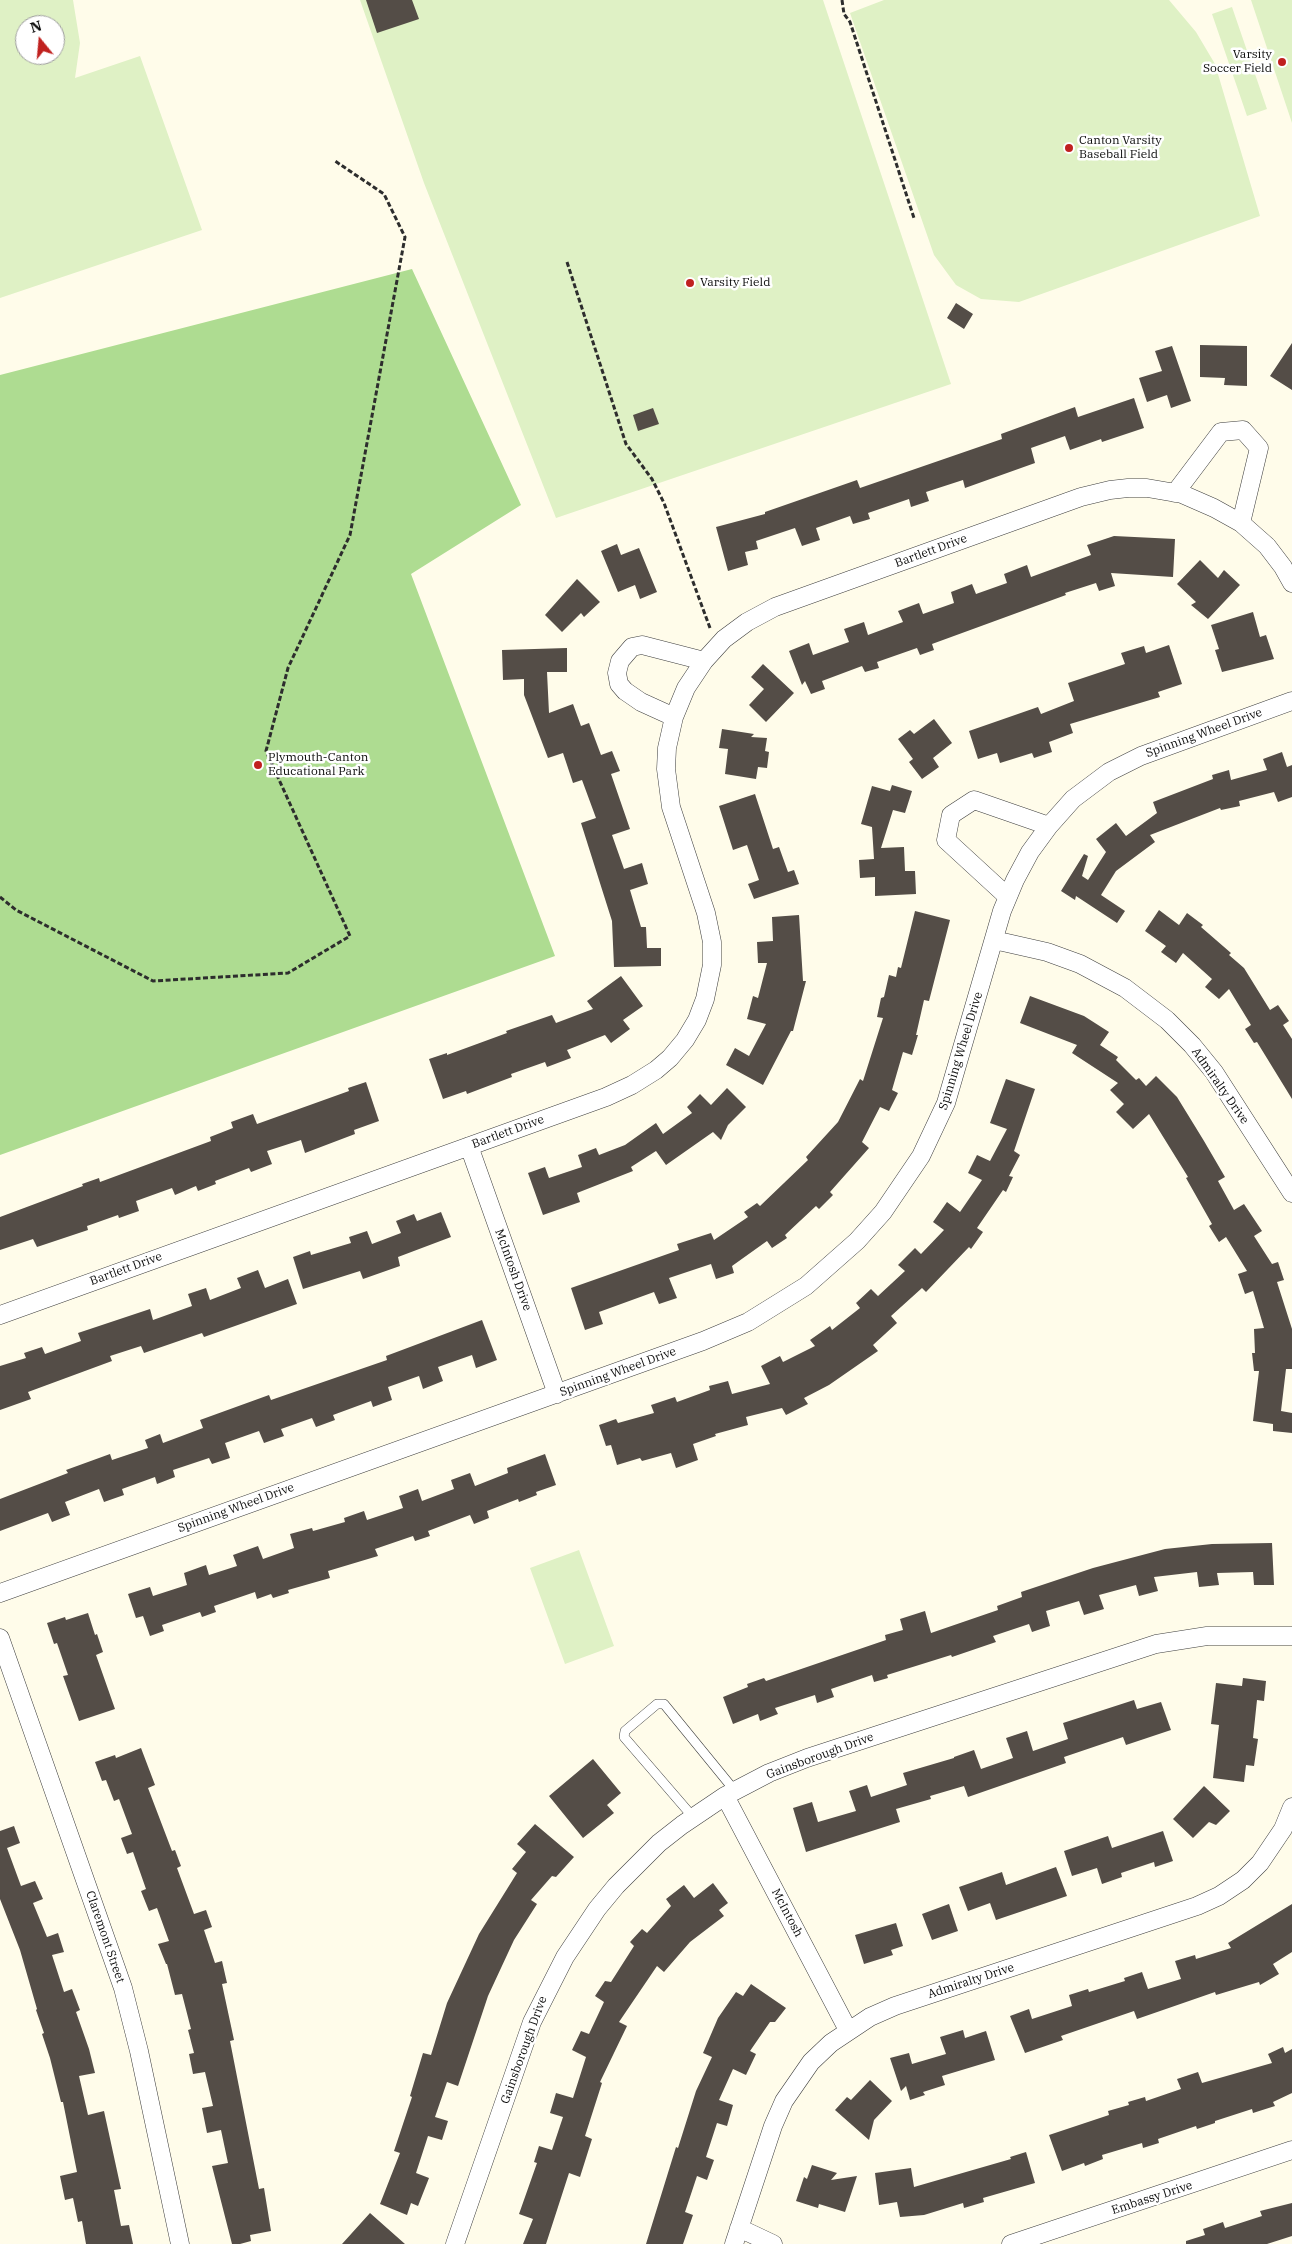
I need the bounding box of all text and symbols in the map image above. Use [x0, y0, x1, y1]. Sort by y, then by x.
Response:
north arrow [15, 15, 65, 65]
text: N [28, 16, 44, 37]
place label: Varsity Soccer Field [1203, 48, 1272, 76]
marker: Varsity Soccer Field [1276, 56, 1288, 68]
place label: Canton Varsity Baseball Field [1079, 134, 1162, 162]
marker: Canton Varsity Baseball Field [1063, 142, 1075, 154]
place label: Varsity Field [700, 276, 770, 290]
marker: Varsity Field [684, 277, 696, 289]
street label: Bartlett Drive [893, 531, 969, 571]
street label: Spinning Wheel Drive [1144, 705, 1264, 761]
place label: Plymouth-Canton Educational Park [268, 751, 368, 779]
marker: Plymouth-Canton Educational Park [252, 759, 264, 771]
street label: Spinning Wheel Drive [936, 990, 986, 1112]
street label: Admiralty Drive [1188, 1045, 1252, 1127]
street label: Bartlett Drive [470, 1112, 546, 1152]
street label: McIntosh Drive [492, 1227, 534, 1313]
street label: Bartlett Drive [88, 1249, 164, 1289]
street label: Spinning Wheel Drive [558, 1344, 678, 1400]
street label: Spinning Wheel Drive [176, 1480, 296, 1536]
street label: Gainsborough Drive [764, 1730, 876, 1782]
street label: McIntosh [768, 1886, 806, 1940]
street label: Claremont Street [83, 1889, 127, 1985]
street label: Admiralty Drive [926, 1960, 1016, 2002]
street label: Gainsborough Drive [498, 1994, 550, 2106]
street label: Embassy Drive [1110, 2178, 1194, 2218]

